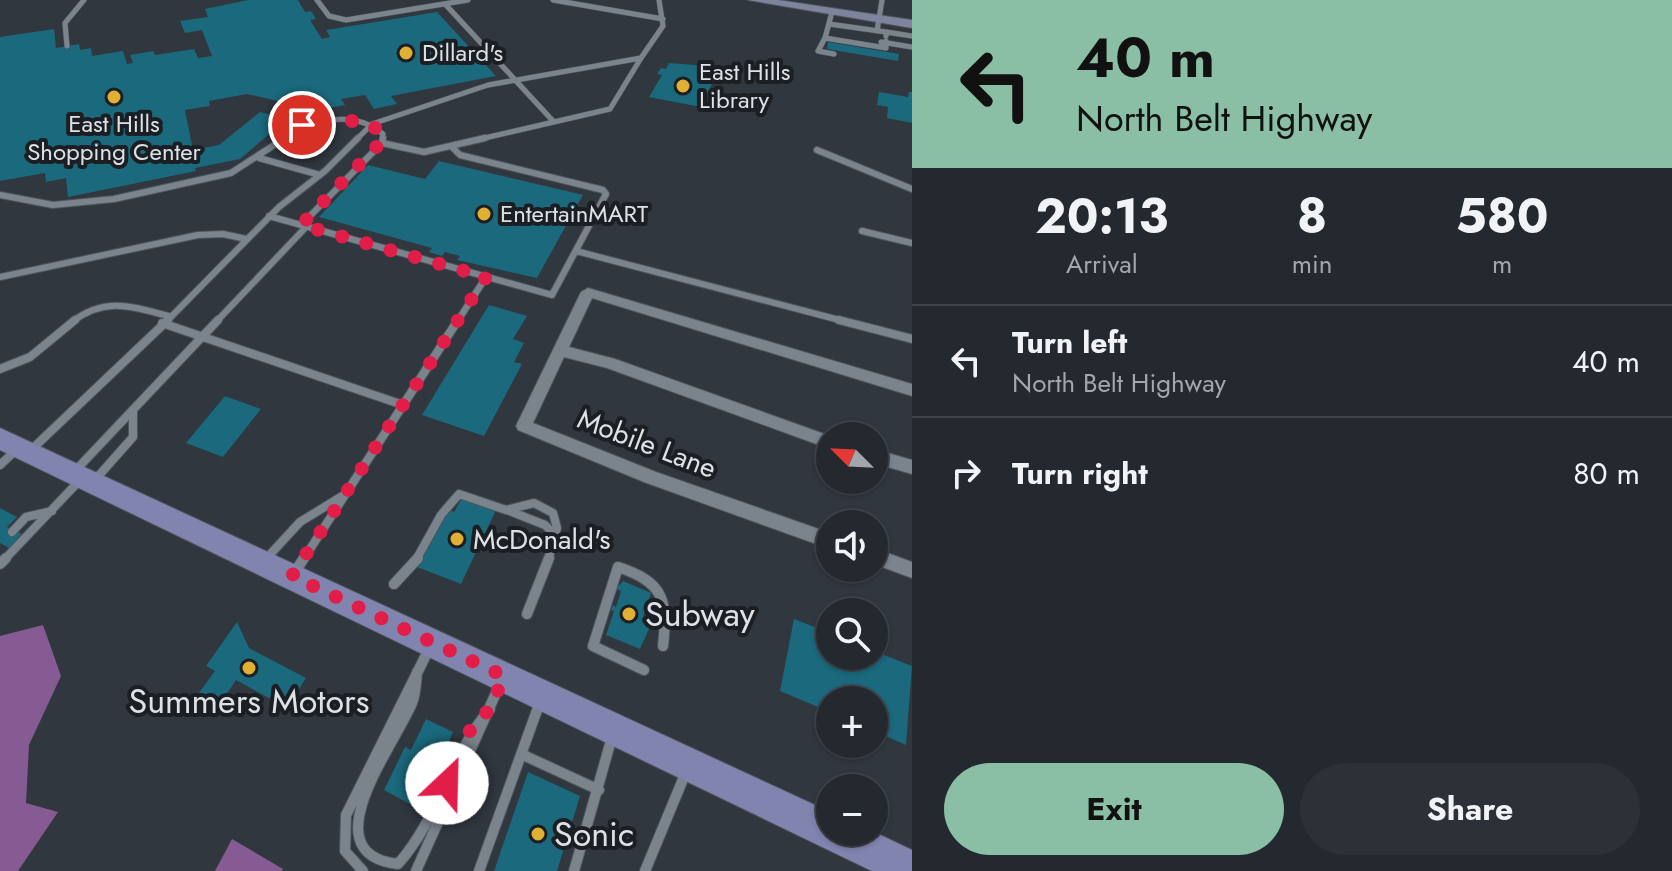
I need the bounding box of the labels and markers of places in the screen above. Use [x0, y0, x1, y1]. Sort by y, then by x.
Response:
place label: Dillard's [422, 35, 503, 70]
marker: Dillard's [397, 44, 415, 62]
place label: East Hills Library [699, 54, 791, 117]
marker: East Hills Library [674, 77, 692, 95]
marker: East Hills Shopping Center [105, 88, 123, 106]
pin [268, 91, 336, 159]
place label: East Hills Shopping Center [27, 106, 202, 169]
place label: EntertainMART [500, 196, 648, 231]
marker: EntertainMART [475, 205, 493, 223]
place label: McDonald's [473, 519, 610, 560]
marker: McDonald's [448, 530, 466, 548]
place label: Subway [645, 590, 755, 639]
marker: Subway [620, 605, 638, 623]
marker: Summers Motors [240, 659, 258, 677]
place label: Summers Motors [129, 677, 369, 726]
place label: Sonic [554, 810, 634, 859]
marker: Sonic [529, 825, 547, 843]

